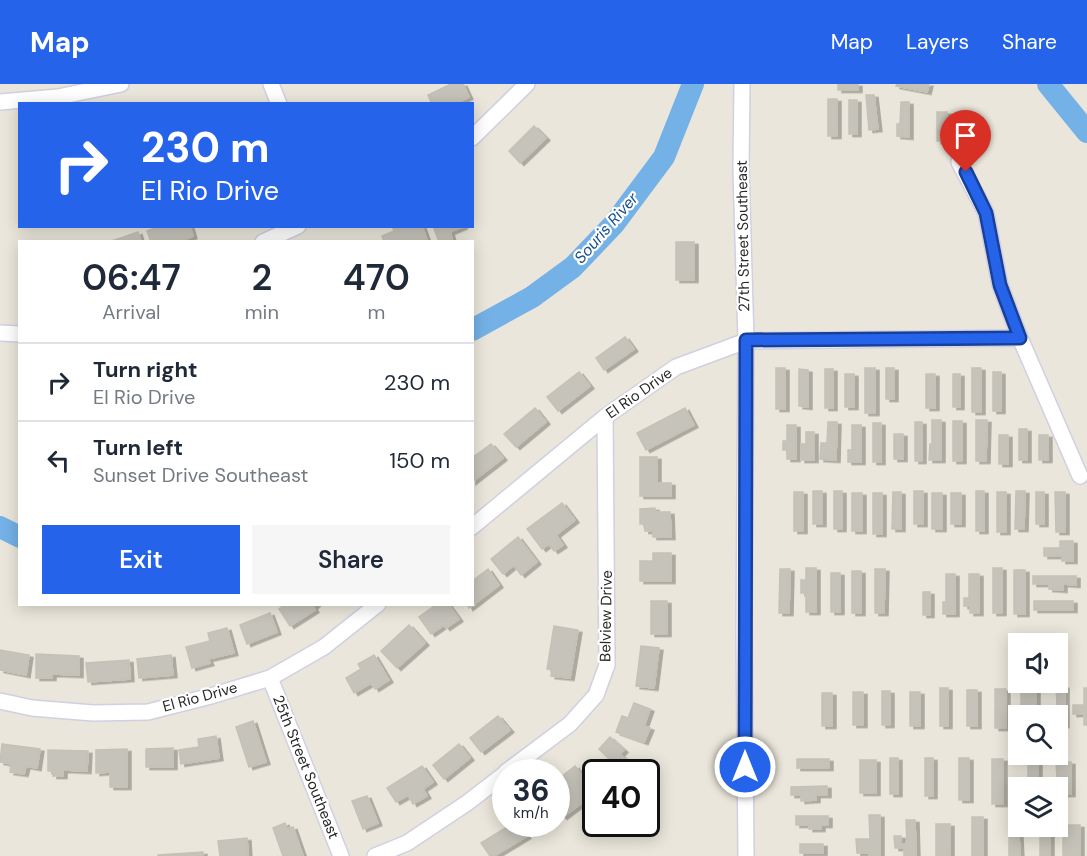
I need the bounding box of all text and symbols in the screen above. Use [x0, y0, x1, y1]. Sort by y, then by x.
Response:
text: Map [30, 24, 90, 61]
text: Map [831, 28, 873, 56]
text: Layers [906, 28, 969, 56]
text: Share [1002, 28, 1057, 56]
pin [940, 110, 991, 172]
icon: arrive [949, 119, 982, 152]
text: 230 m [141, 120, 270, 175]
icon: right [42, 126, 120, 204]
street label: 27th Street Southeast [732, 160, 754, 312]
text: El Rio Drive [141, 173, 279, 208]
water label: Souris River [569, 187, 643, 268]
text: 06:47 [82, 254, 181, 301]
text: 2 [251, 254, 272, 301]
text: 470 [343, 254, 410, 301]
text: Arrival [102, 299, 161, 325]
text: min [245, 299, 279, 325]
text: m [368, 299, 385, 325]
text: Turn right [93, 355, 198, 384]
street label: El Rio Drive [602, 363, 676, 423]
icon: right [42, 366, 75, 399]
text: 230 m [384, 368, 450, 397]
text: El Rio Drive [93, 384, 195, 410]
text: Turn left [93, 433, 183, 462]
icon: left [42, 444, 75, 477]
text: 150 m [389, 446, 450, 475]
text: Sunset Drive Southeast [93, 462, 308, 488]
button: Exit [42, 525, 240, 594]
button: Share [252, 525, 450, 594]
street label: Belview Drive [595, 570, 617, 662]
map controls [1008, 633, 1068, 837]
button: sound [1008, 633, 1068, 693]
street label: El Rio Drive [160, 677, 240, 717]
street label: 25th Street Southeast [268, 692, 344, 842]
button: search [1008, 705, 1068, 765]
position arrow [713, 735, 777, 799]
speed limit sign: 40 [582, 759, 660, 837]
text: 36 [512, 771, 550, 810]
button: layers [1008, 777, 1068, 837]
text: km/h [513, 803, 549, 823]

